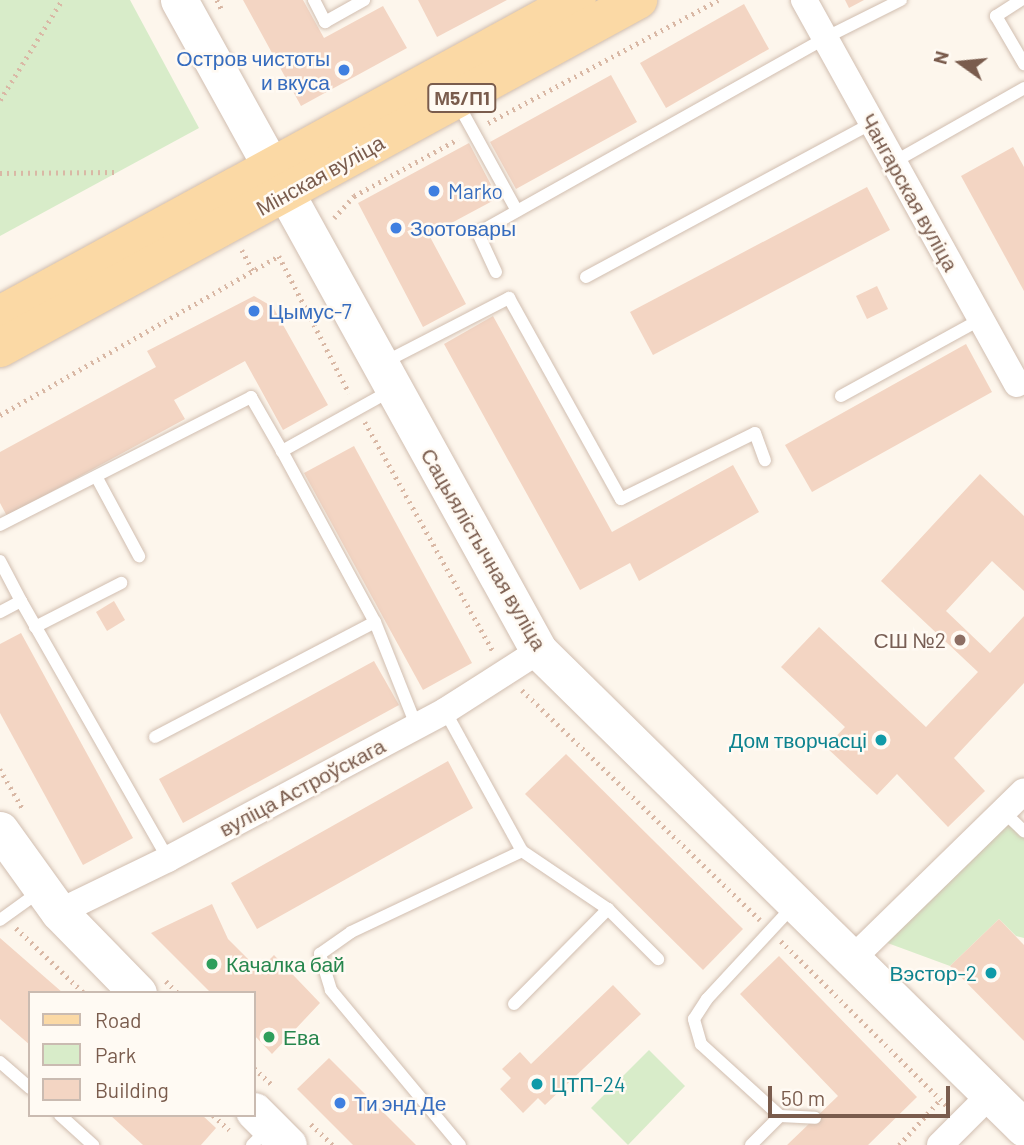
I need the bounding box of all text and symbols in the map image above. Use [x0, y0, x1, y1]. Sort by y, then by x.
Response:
north arrow [926, 28, 996, 98]
place label: Остров чистоты и вкуса [176, 45, 330, 95]
text: N [927, 48, 953, 67]
marker: Остров чистоты и вкуса [336, 62, 352, 78]
road number: М5/П1 [427, 82, 497, 114]
street label: Чангарская вуліца [856, 109, 964, 275]
street label: Мінская вуліца [252, 129, 388, 221]
place label: Marko [448, 178, 503, 204]
marker: Marko [426, 183, 442, 199]
place label: Зоотовары [410, 215, 516, 241]
marker: Зоотовары [388, 220, 404, 236]
place label: Цымус-7 [268, 298, 352, 324]
marker: Цымус-7 [246, 303, 262, 319]
street label: Сацыялістычная вуліца [416, 444, 552, 654]
place label: СШ №2 [874, 627, 946, 653]
marker: СШ №2 [952, 632, 968, 648]
place label: Дом творчасці [729, 727, 867, 753]
marker: Дом творчасці [873, 732, 889, 748]
street label: вуліца Астроўскага [215, 733, 389, 841]
place label: Качалка бай [226, 951, 345, 977]
marker: Качалка бай [204, 956, 220, 972]
place label: Вэстор-2 [890, 960, 977, 986]
marker: Вэстор-2 [983, 965, 999, 981]
legend [28, 991, 256, 1117]
text: Road [95, 1007, 141, 1032]
place label: Ева [283, 1024, 320, 1050]
marker: Ева [261, 1029, 277, 1045]
text: Park [95, 1042, 136, 1067]
place label: ЦТП-24 [551, 1071, 626, 1097]
scale bar [772, 1072, 954, 1116]
marker: ЦТП-24 [529, 1076, 545, 1092]
text: Building [95, 1077, 169, 1102]
text: 50 m [781, 1085, 825, 1110]
place label: Ти энд Де [354, 1090, 447, 1116]
marker: Ти энд Де [332, 1095, 348, 1111]

